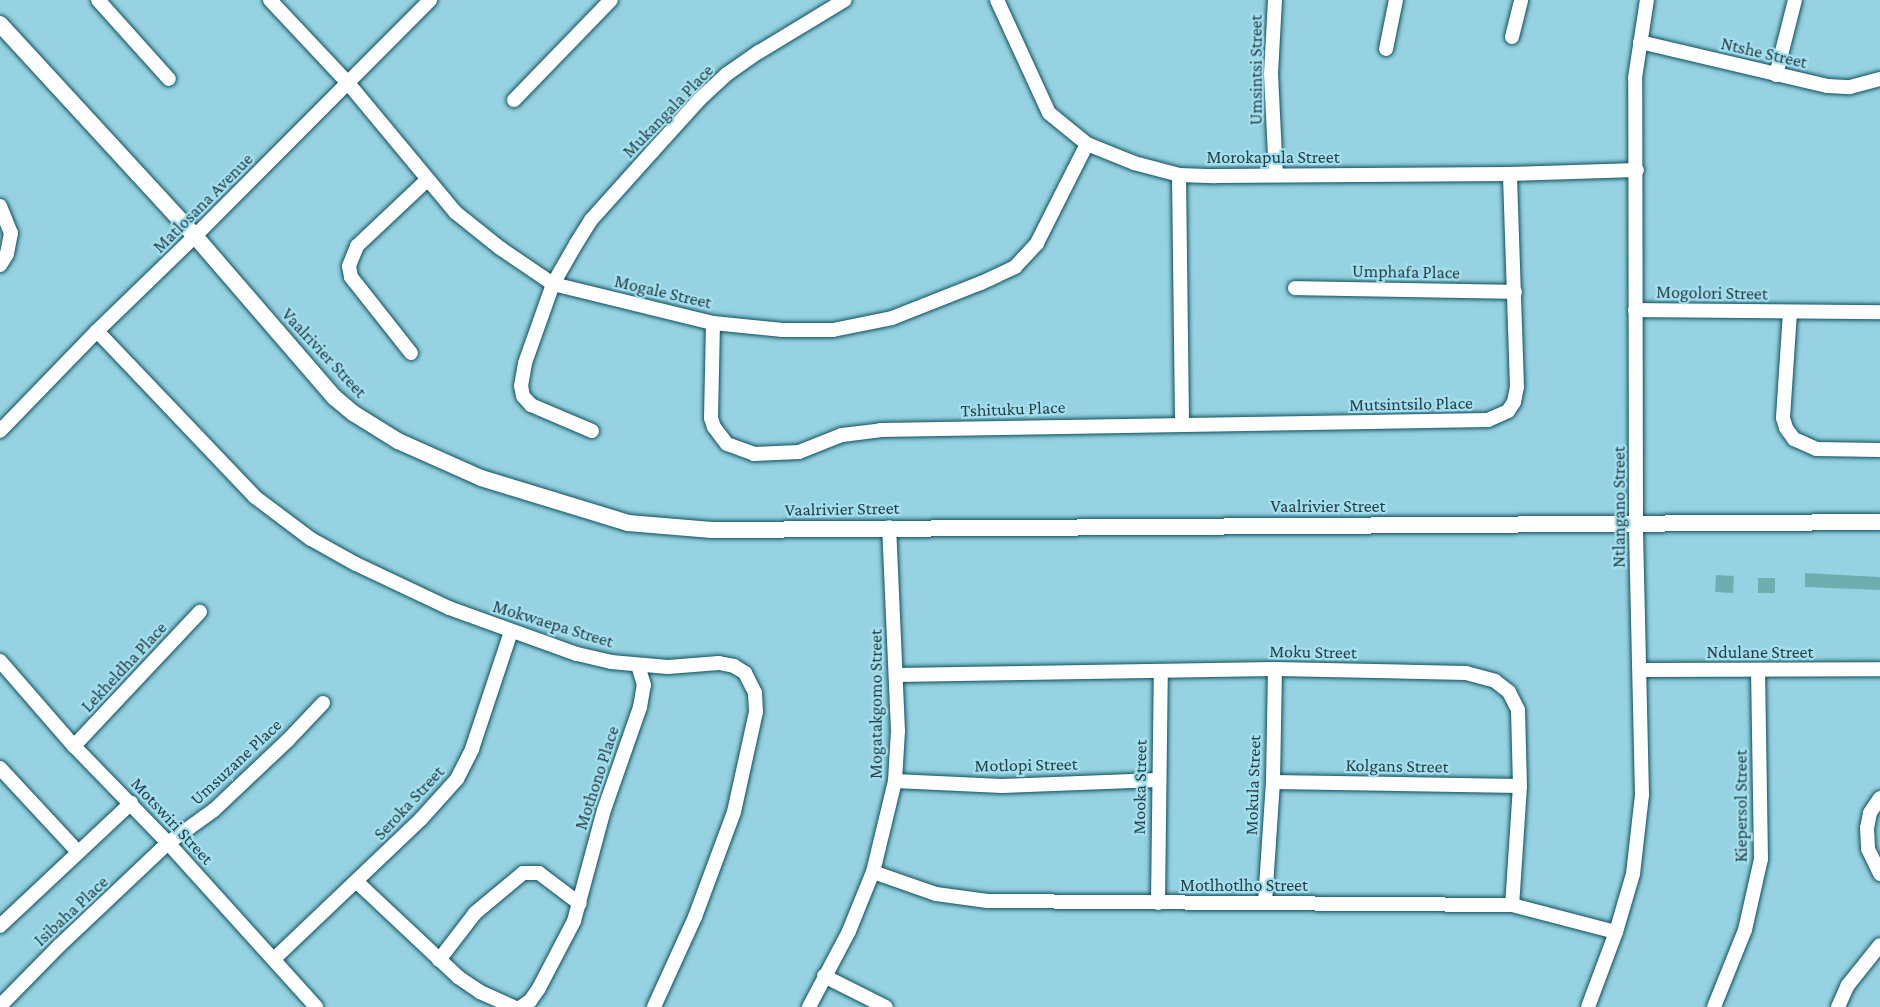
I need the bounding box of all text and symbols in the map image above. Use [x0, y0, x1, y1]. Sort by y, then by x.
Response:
street label: Umsintsi Street [1245, 15, 1267, 125]
street label: Ntshe Street [1719, 33, 1809, 73]
street label: Mukangala Place [618, 60, 718, 162]
street label: Morokapula Street [1206, 146, 1340, 168]
street label: Matlosana Avenue [148, 148, 258, 258]
street label: Umphafa Place [1352, 260, 1460, 284]
street label: Mogale Street [612, 270, 714, 314]
street label: Mogolori Street [1656, 281, 1768, 305]
street label: Vaalrivier Street [277, 304, 371, 402]
street label: Mutsintsilo Place [1349, 392, 1473, 416]
street label: Tshituku Place [960, 396, 1066, 422]
street label: Ntlangano Street [1608, 446, 1630, 568]
street label: Vaalrivier Street [1271, 495, 1385, 517]
street label: Vaalrivier Street [784, 497, 900, 521]
street label: Mokwaepa Street [490, 595, 616, 653]
street label: Lekheldha Place [77, 617, 171, 717]
street label: Mogatakgomo Street [865, 629, 887, 779]
street label: Moku Street [1269, 640, 1357, 664]
street label: Ndulane Street [1707, 641, 1813, 663]
street label: Umsuzane Place [186, 714, 286, 810]
street label: Mothono Place [570, 723, 624, 833]
street label: Mokula Street [1240, 734, 1266, 836]
street label: Mooka Street [1128, 739, 1152, 835]
street label: Kiepersol Street [1730, 750, 1752, 862]
street label: Motlopi Street [974, 753, 1078, 777]
street label: Kolgans Street [1345, 754, 1449, 778]
street label: Seroka Street [369, 761, 449, 845]
street label: Motswiri Street [126, 773, 218, 869]
street label: Isibaha Place [29, 871, 113, 951]
street label: Motlhotlho Street [1180, 874, 1308, 896]

